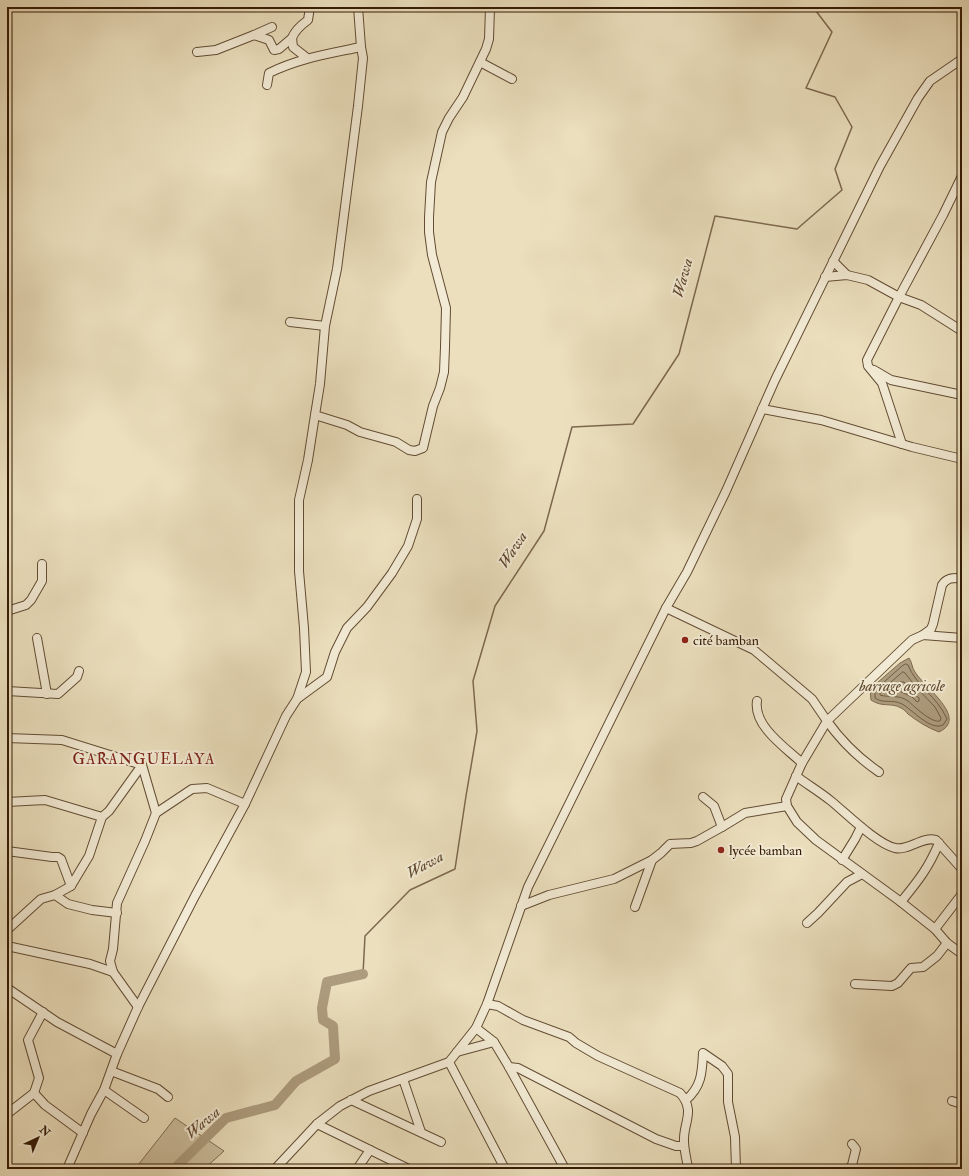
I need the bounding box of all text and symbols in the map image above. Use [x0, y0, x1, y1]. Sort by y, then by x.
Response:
water label: Wawa [669, 256, 697, 300]
water label: Wawa [494, 528, 532, 572]
place label: cité bamban [693, 632, 759, 649]
marker: cité bamban [680, 635, 690, 645]
water label: barrage agricole [858, 677, 946, 696]
district label: GARANGUELAYA [72, 750, 216, 769]
place label: lycée bamban [729, 842, 802, 860]
marker: lycée bamban [716, 845, 726, 855]
water label: Wawa [403, 847, 447, 883]
water label: Wawa [182, 1103, 224, 1143]
north arrow [18, 1118, 58, 1158]
text: N [36, 1122, 53, 1140]

